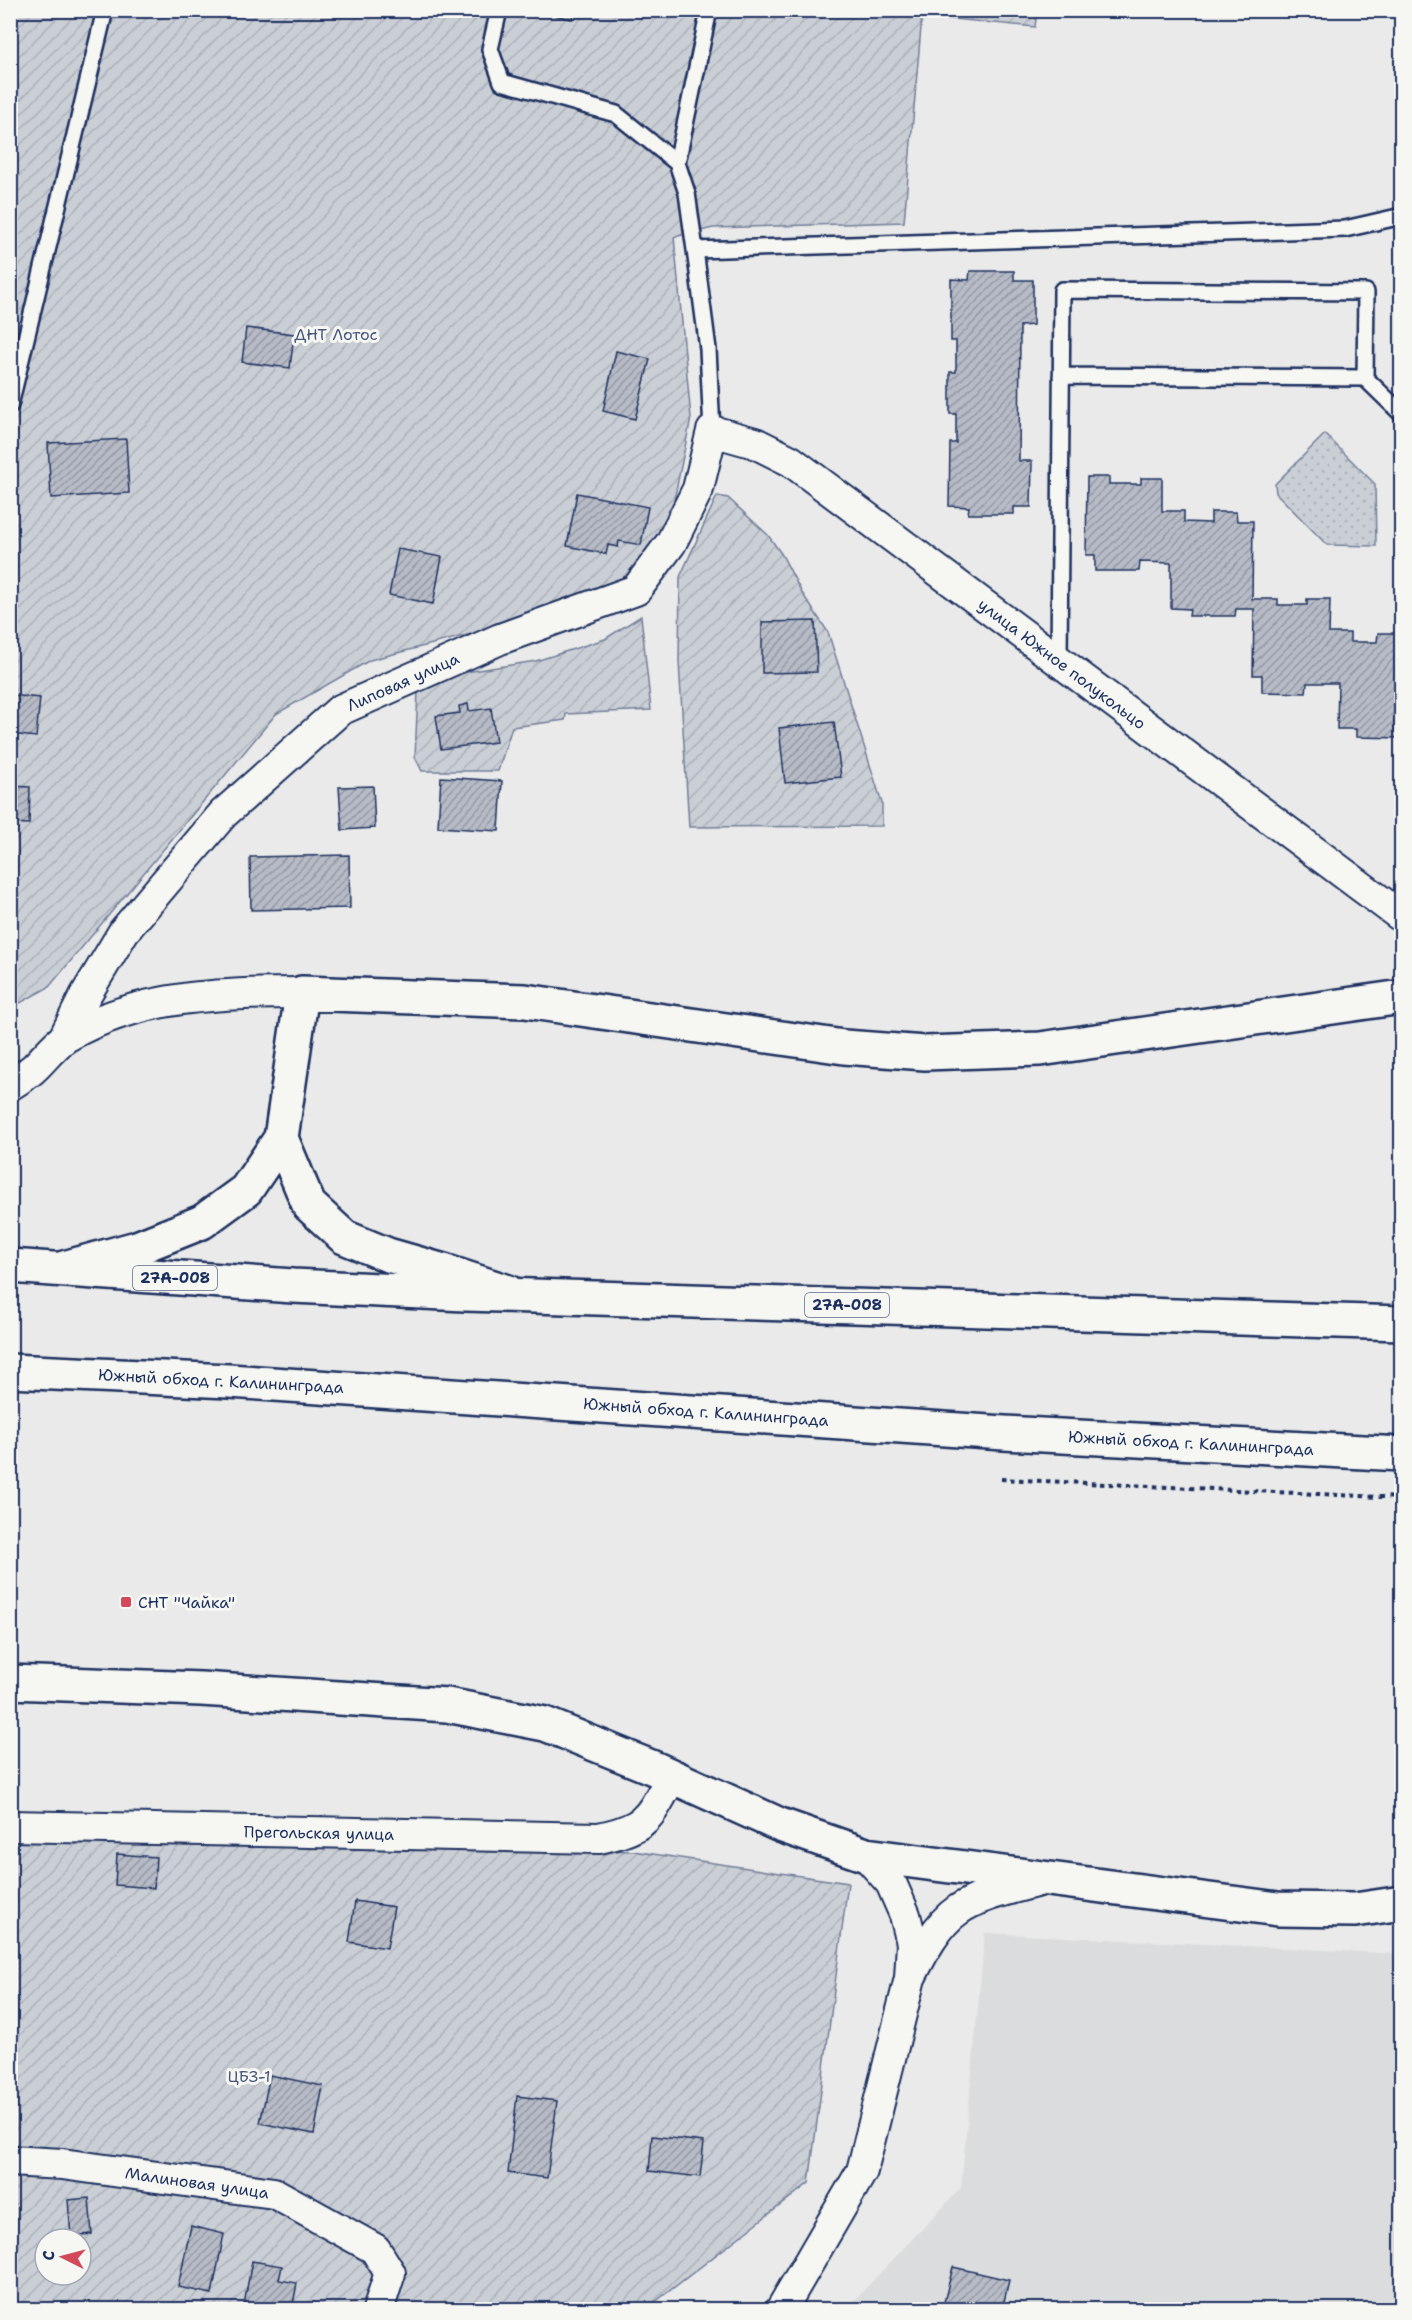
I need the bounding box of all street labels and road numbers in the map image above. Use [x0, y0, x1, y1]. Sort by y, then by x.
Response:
street label: улица Южное полукольцо [974, 594, 1150, 734]
street label: Липовая улица [344, 648, 462, 716]
road number: 27А-008 [133, 1266, 217, 1290]
road number: 27А-008 [805, 1293, 889, 1317]
street label: Южный обход г. Калининграда [98, 1364, 344, 1398]
street label: Южный обход г. Калининграда [583, 1393, 829, 1431]
street label: Южный обход г. Калининграда [1068, 1426, 1314, 1460]
street label: Прегольская улица [244, 1821, 394, 1845]
street label: Малиновая улица [124, 2163, 270, 2203]

